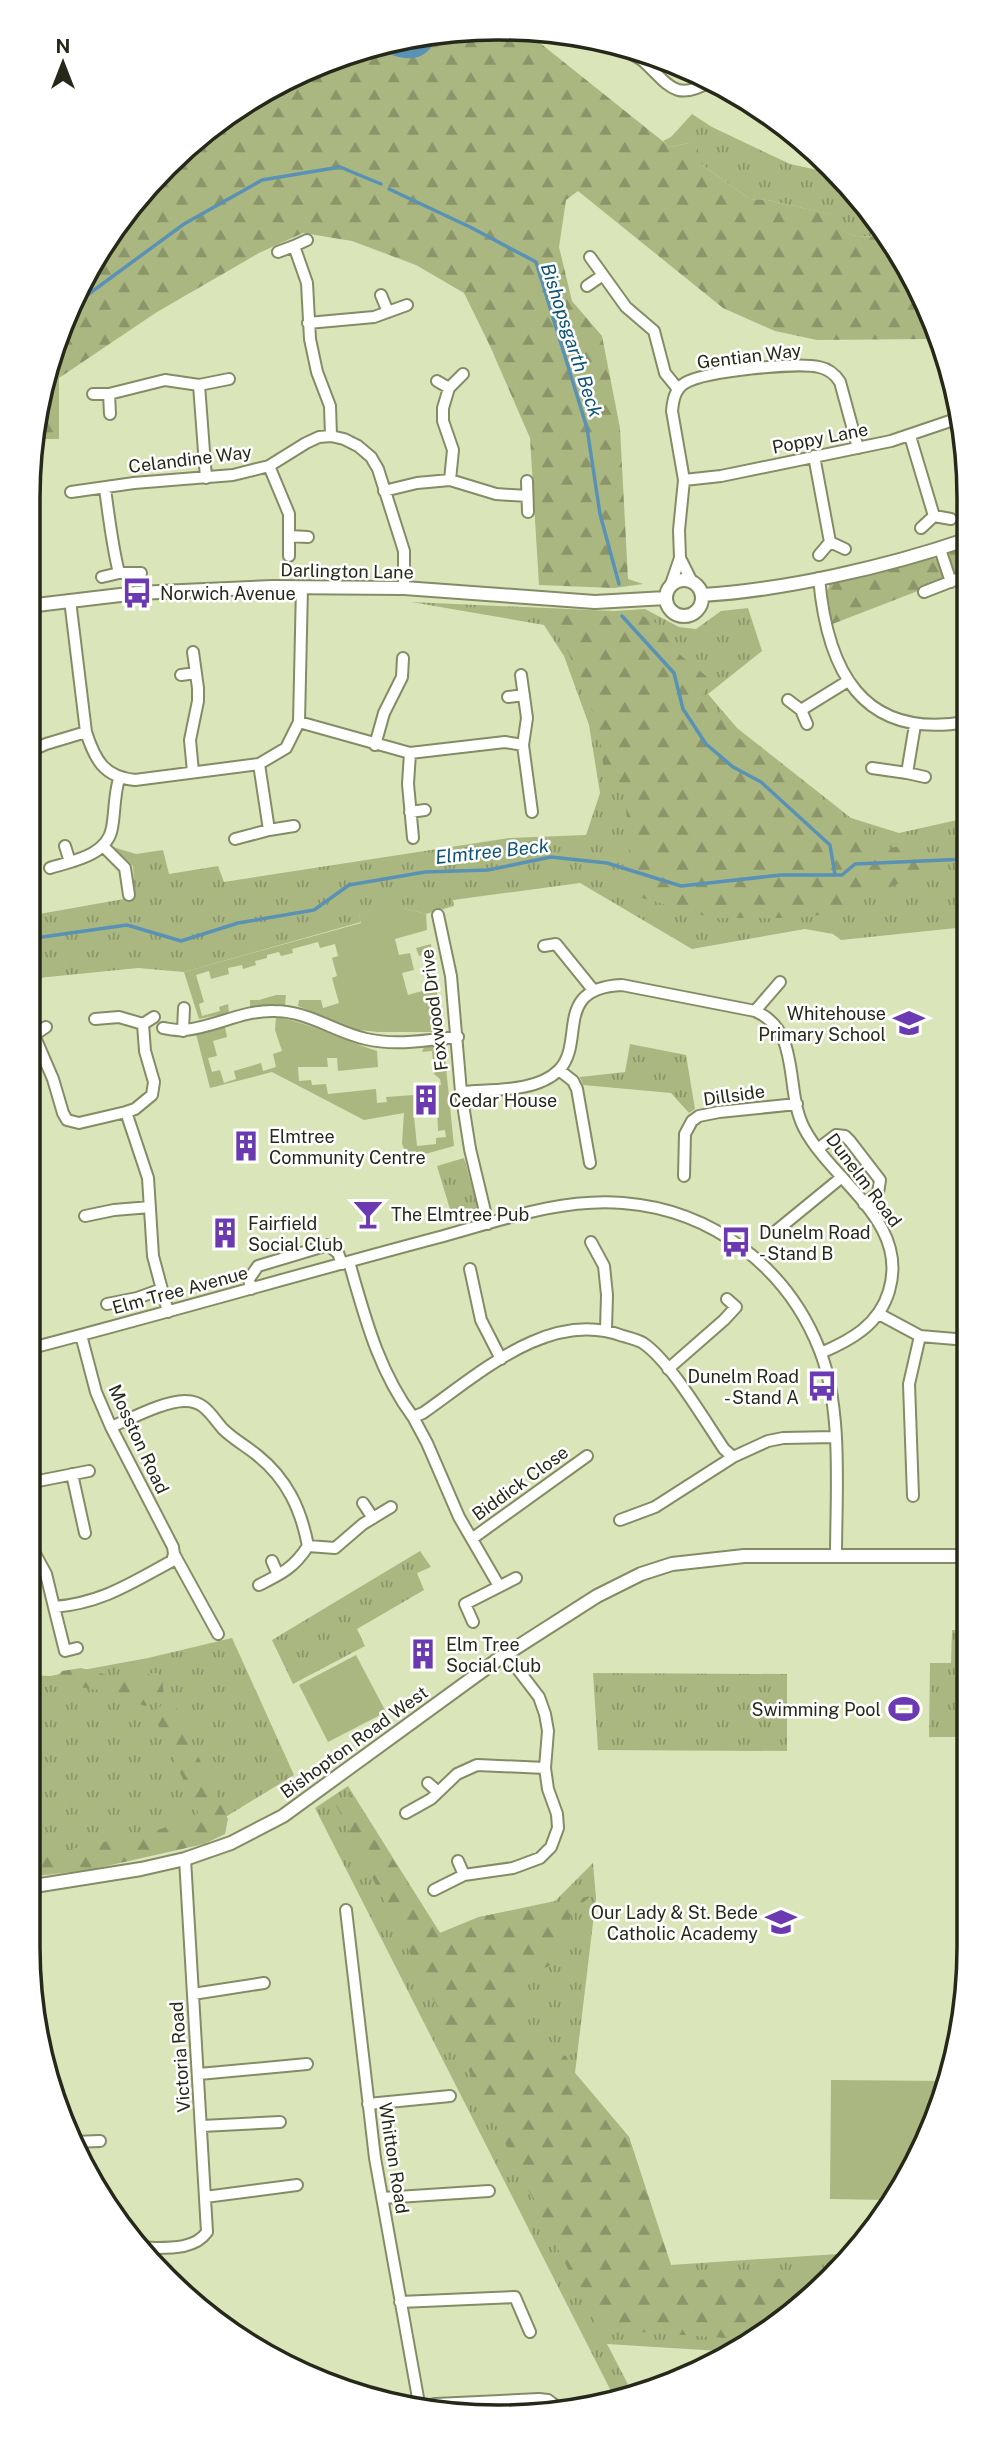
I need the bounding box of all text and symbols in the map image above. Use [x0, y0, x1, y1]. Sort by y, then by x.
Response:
north arrow [28, 28, 98, 98]
text: N [56, 35, 70, 57]
water label: Bishopsgarth Beck [537, 260, 608, 420]
street label: Gentian Way [696, 339, 803, 373]
street label: Poppy Lane [770, 418, 870, 458]
street label: Celandine Way [127, 441, 253, 477]
street label: Darlington Lane [280, 559, 414, 583]
bus stop icon: Norwich Avenue [120, 576, 154, 610]
place label: Norwich Avenue [160, 583, 296, 604]
water label: Elmtree Beck [434, 834, 551, 868]
street label: Foxwood Drive [416, 948, 452, 1072]
place label: Whitehouse Primary School [758, 1003, 886, 1045]
school or university icon: Whitehouse Primary School [892, 1006, 926, 1040]
street label: Dillside [702, 1080, 766, 1110]
building icon: Cedar House [409, 1083, 443, 1117]
place label: Cedar House [449, 1090, 557, 1111]
place label: Elmtree Community Centre [269, 1126, 426, 1168]
building icon: Elmtree Community Centre [229, 1129, 263, 1163]
street label: Dunelm Road [822, 1129, 906, 1231]
bar icon: The Elmtree Pub [351, 1197, 385, 1231]
place label: The Elmtree Pub [391, 1204, 529, 1225]
place label: Fairfield Social Club [248, 1213, 343, 1255]
building icon: Fairfield Social Club [208, 1216, 242, 1250]
place label: Dunelm Road - Stand B [759, 1222, 871, 1264]
bus stop icon: Dunelm Road - Stand B [719, 1225, 753, 1259]
street label: Elm Tree Avenue [110, 1262, 250, 1318]
place label: Dunelm Road - Stand A [687, 1366, 799, 1408]
bus stop icon: Dunelm Road - Stand A [805, 1369, 839, 1403]
street label: Mosston Road [104, 1381, 174, 1497]
street label: Biddick Close [468, 1441, 572, 1525]
place label: Elm Tree Social Club [446, 1634, 541, 1676]
building icon: Elm Tree Social Club [406, 1637, 440, 1671]
street label: Bishopton Road West [276, 1681, 432, 1803]
sports icon: Swimming Pool [887, 1692, 921, 1726]
place label: Swimming Pool [751, 1699, 881, 1720]
place label: Our Lady & St. Bede Catholic Academy [591, 1902, 758, 1944]
school or university icon: Our Lady & St. Bede Catholic Academy [764, 1905, 798, 1939]
street label: Victoria Road [166, 2001, 194, 2113]
street label: Whitton Road [375, 2101, 413, 2215]

